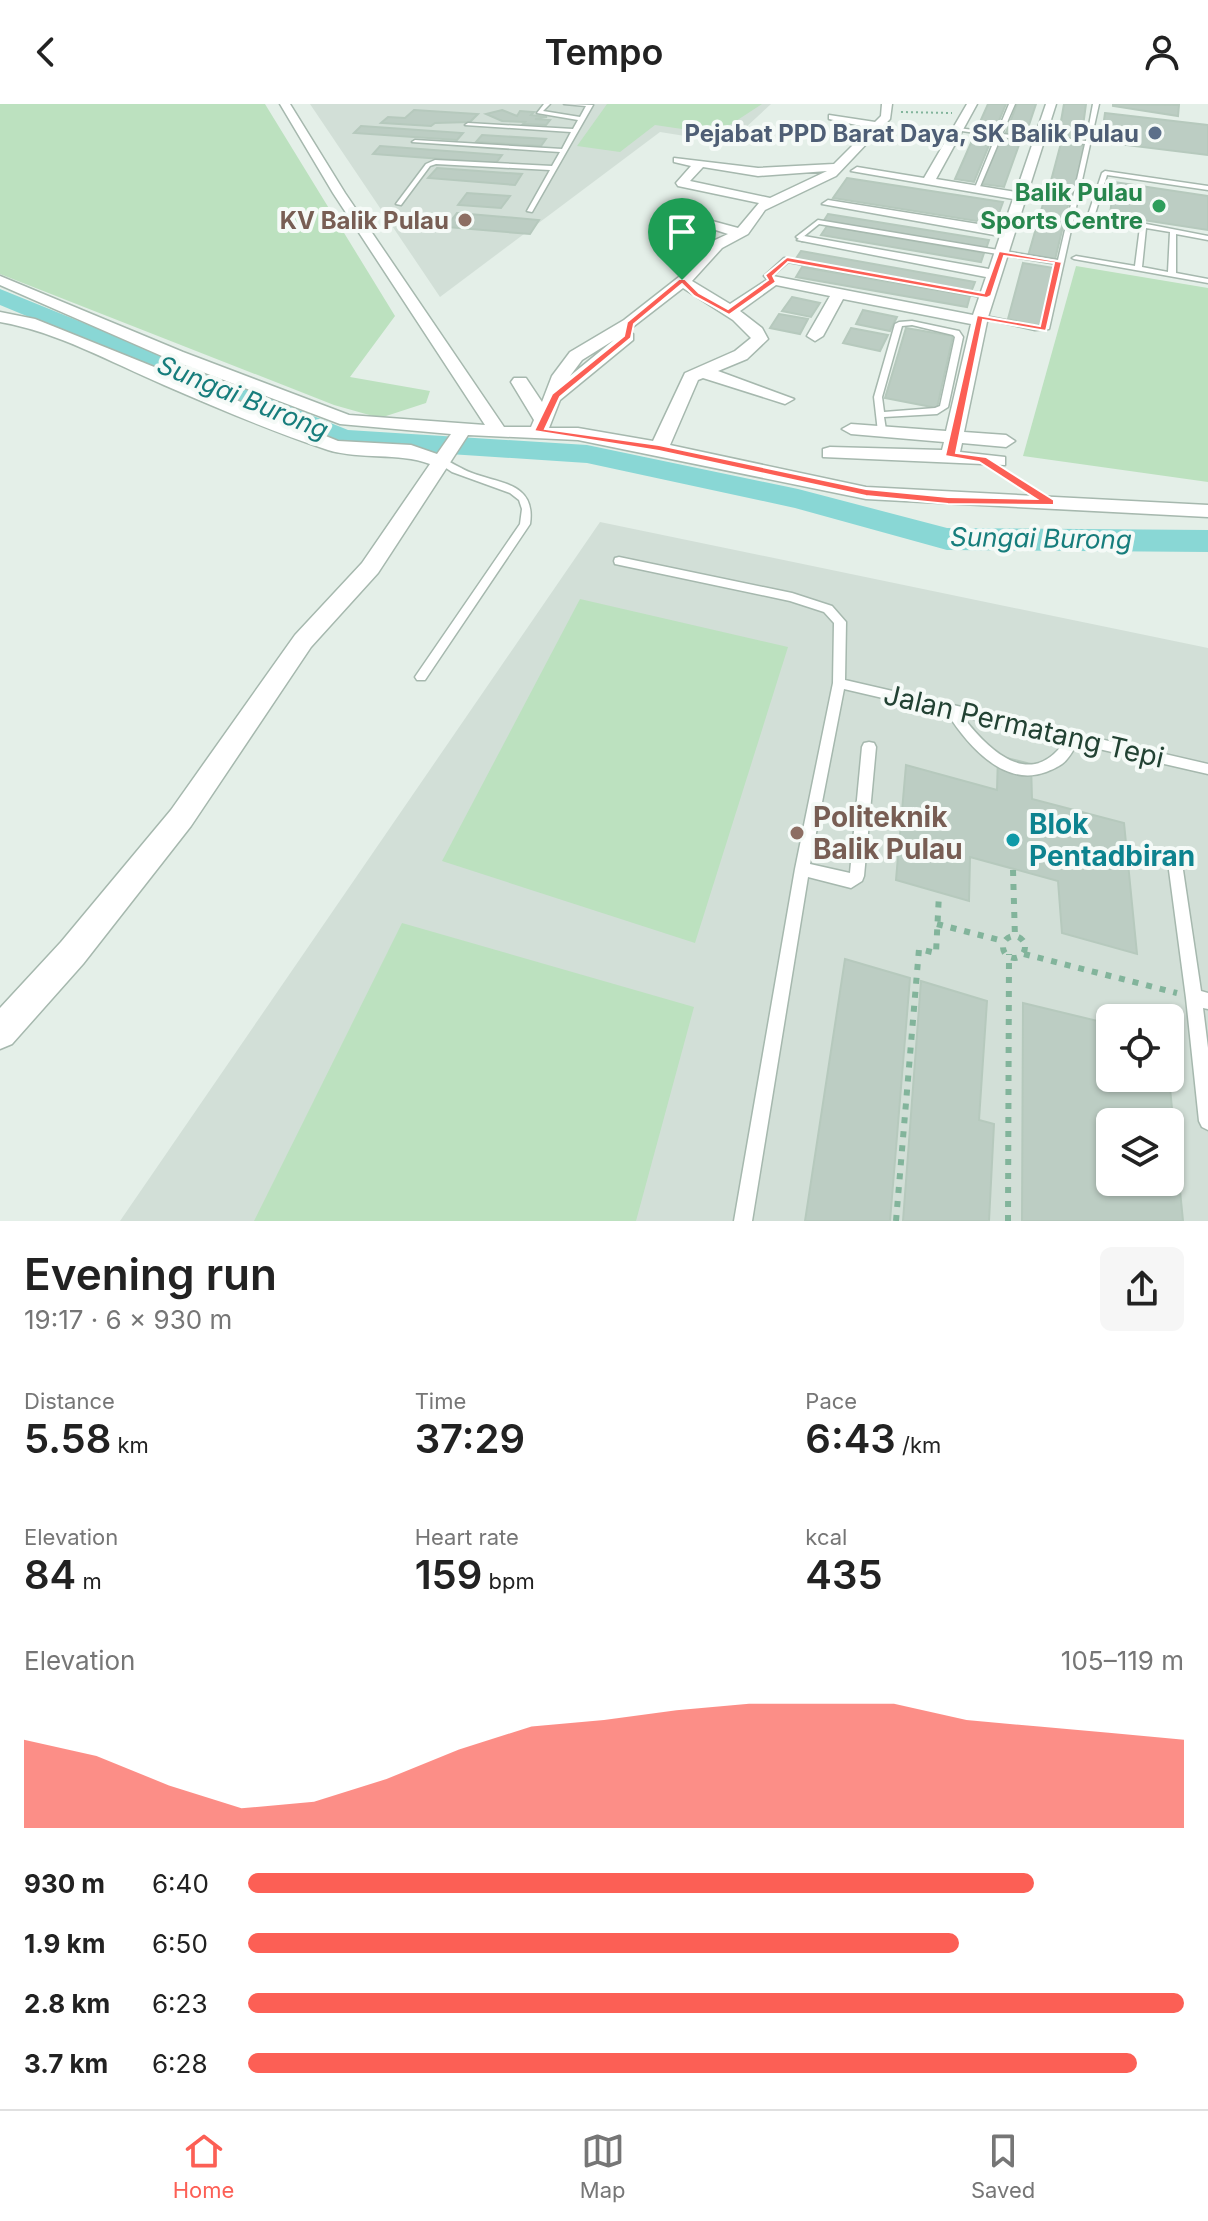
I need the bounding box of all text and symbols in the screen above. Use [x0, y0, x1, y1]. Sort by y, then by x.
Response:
icon: back [24, 30, 68, 74]
text: Tempo [544, 30, 664, 74]
icon: person [1140, 30, 1184, 74]
place label: Pejabat PPD Barat Daya, SK Balik Pulau [684, 119, 1139, 148]
marker: Pejabat PPD Barat Daya, SK Balik Pulau [1146, 124, 1164, 142]
place label: Balik Pulau Sports Centre [980, 178, 1143, 235]
marker: Balik Pulau Sports Centre [1150, 197, 1168, 215]
pin [648, 198, 716, 280]
place label: KV Balik Pulau [280, 206, 449, 235]
icon: arrive [660, 210, 704, 254]
marker: KV Balik Pulau [456, 211, 474, 229]
water label: Sungai Burong [153, 349, 333, 445]
water label: Sungai Burong [950, 521, 1132, 555]
street label: Jalan Permatang Tepi [881, 677, 1167, 775]
place label: Politeknik Balik Pulau [813, 800, 963, 866]
place label: Blok Pentadbiran [1029, 807, 1195, 873]
marker: Politeknik Balik Pulau [788, 824, 806, 842]
marker: Blok Pentadbiran [1004, 831, 1022, 849]
map controls [1096, 1004, 1184, 1196]
button: locate [1096, 1004, 1184, 1092]
button: layers [1096, 1108, 1184, 1196]
text: Evening run [24, 1247, 277, 1301]
button: share [1100, 1247, 1184, 1331]
text: 19:17 · 6 × 930 m [24, 1304, 232, 1335]
text: Distance [24, 1388, 115, 1414]
text: Time [415, 1388, 466, 1414]
text: Pace [805, 1388, 857, 1414]
text: 5.58 [24, 1414, 111, 1463]
text: 37:29 [415, 1414, 525, 1463]
text: 6:43 [805, 1414, 896, 1463]
text: km [111, 1432, 149, 1458]
text: /km [896, 1432, 941, 1458]
text: Elevation [24, 1524, 118, 1550]
text: Heart rate [415, 1524, 519, 1550]
text: kcal [805, 1524, 847, 1550]
text: 84 [24, 1550, 76, 1599]
text: 159 [415, 1550, 482, 1599]
text: 435 [805, 1550, 883, 1599]
text: m [76, 1568, 102, 1594]
text: bpm [482, 1568, 535, 1594]
text: Elevation [24, 1645, 135, 1676]
text: 105–119 m [1061, 1645, 1184, 1676]
text: 930 m [24, 1868, 105, 1899]
text: 6:40 [152, 1868, 209, 1899]
text: 1.9 km [24, 1928, 105, 1959]
text: 6:50 [152, 1928, 208, 1959]
text: 2.8 km [24, 1988, 110, 2019]
text: 6:23 [152, 1988, 208, 2019]
text: 3.7 km [24, 2048, 108, 2079]
text: 6:28 [152, 2048, 208, 2079]
tab: Home [173, 2129, 234, 2203]
tab: Map [580, 2129, 625, 2203]
tab: Saved [971, 2129, 1035, 2203]

